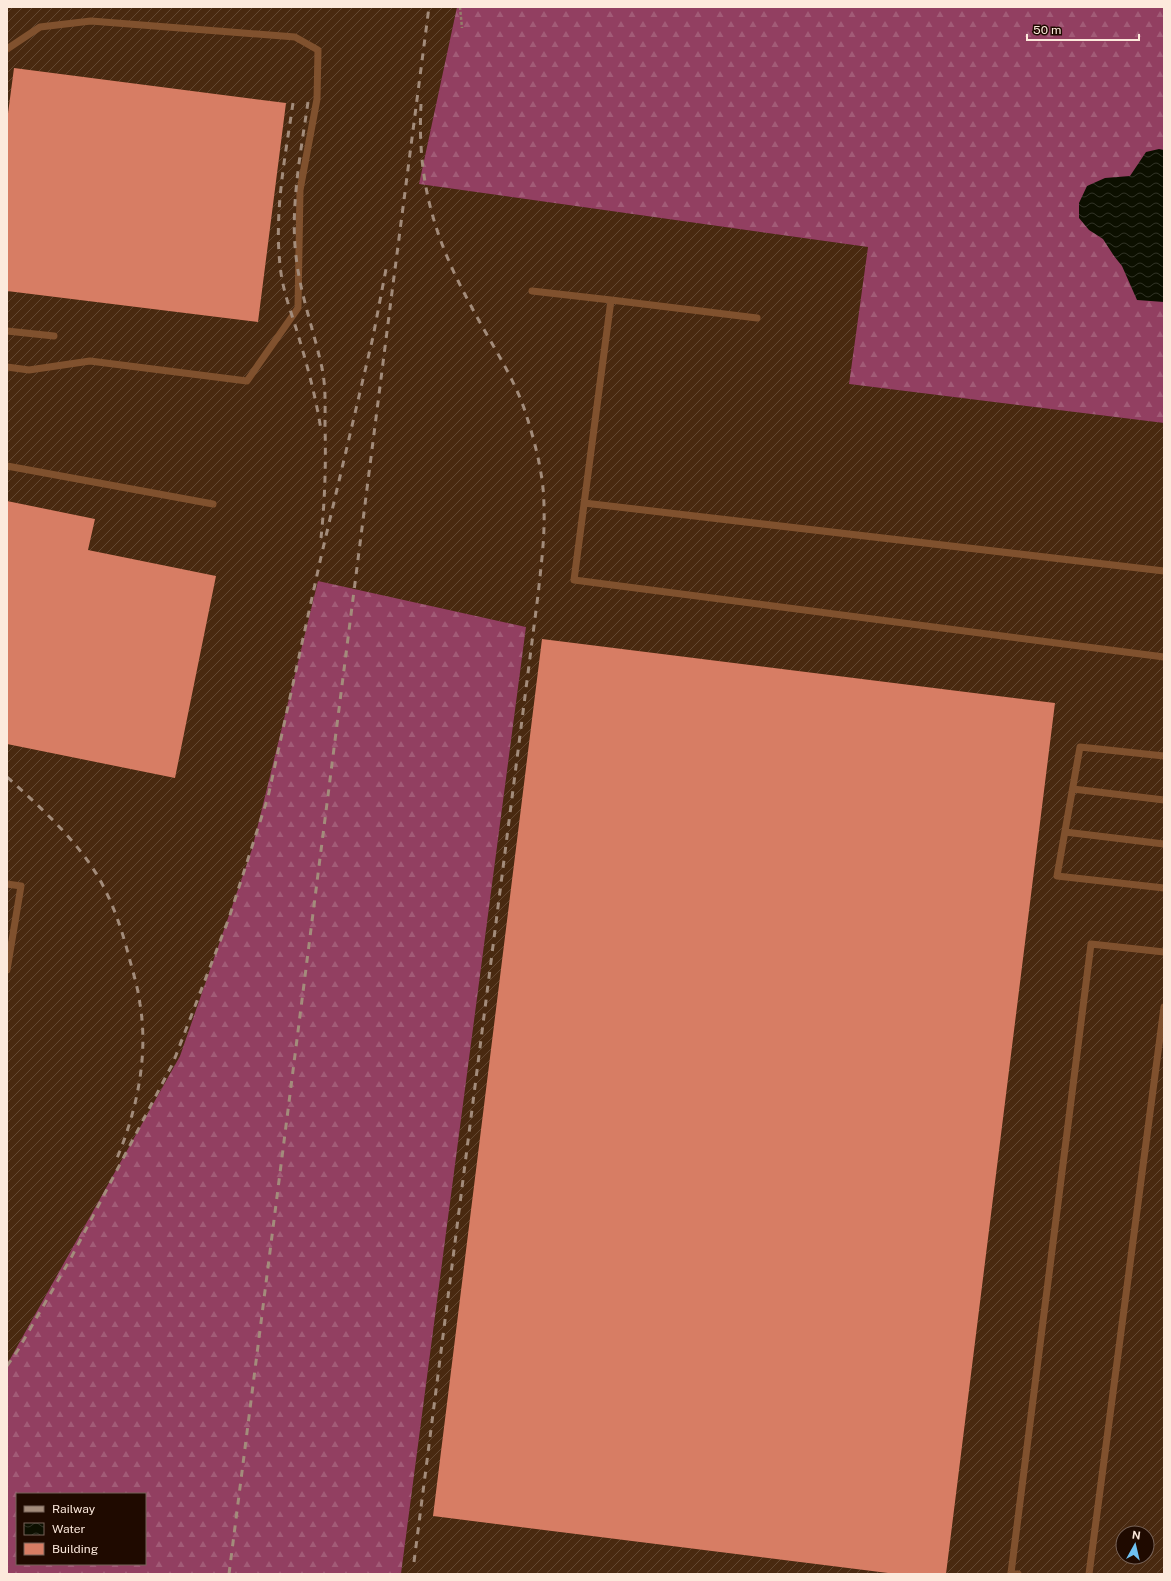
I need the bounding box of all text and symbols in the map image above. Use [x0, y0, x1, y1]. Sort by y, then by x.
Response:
scale bar [1027, 16, 1139, 42]
text: 50 m [1033, 23, 1061, 37]
legend [16, 1493, 146, 1565]
text: Railway [52, 1502, 96, 1516]
text: Water [52, 1522, 86, 1536]
north arrow [1115, 1525, 1155, 1565]
text: N [1131, 1529, 1141, 1542]
text: Building [52, 1542, 98, 1556]

